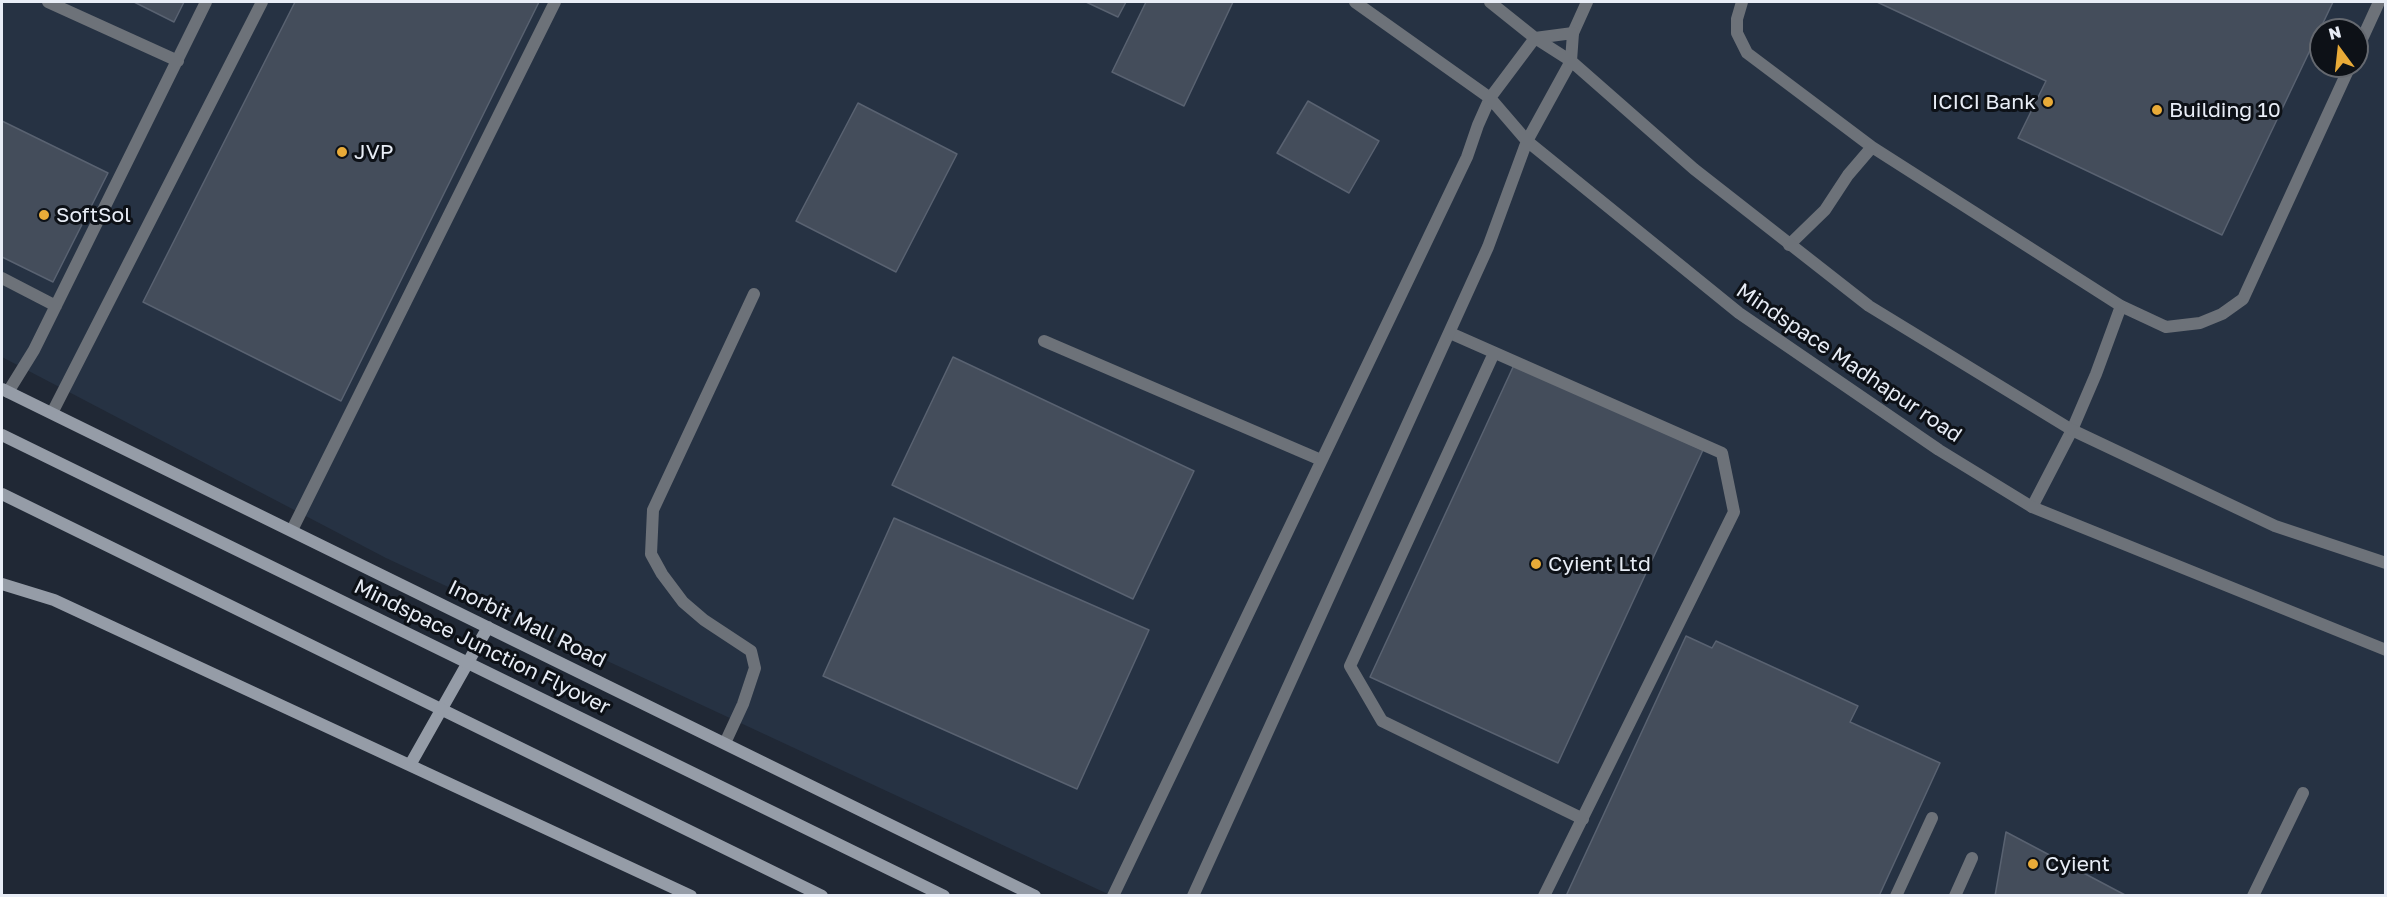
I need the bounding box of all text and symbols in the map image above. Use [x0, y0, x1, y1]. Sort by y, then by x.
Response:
north arrow [2309, 18, 2369, 78]
text: N [2326, 21, 2343, 44]
place label: ICICI Bank [1932, 89, 2036, 115]
marker: ICICI Bank [2041, 95, 2055, 109]
place label: Building 10 [2169, 97, 2281, 123]
marker: Building 10 [2150, 103, 2164, 117]
place label: JVP [354, 139, 393, 165]
marker: JVP [335, 145, 349, 159]
place label: SoftSol [56, 202, 131, 228]
marker: SoftSol [37, 208, 51, 222]
street label: Mindspace Madhapur road [1732, 278, 1966, 448]
place label: Cyient Ltd [1548, 551, 1651, 577]
marker: Cyient Ltd [1529, 557, 1543, 571]
street label: Mindspace Junction Flyover [350, 574, 614, 720]
street label: Inorbit Mall Road [444, 575, 610, 673]
place label: Cyient [2045, 851, 2110, 877]
marker: Cyient [2026, 857, 2040, 871]

